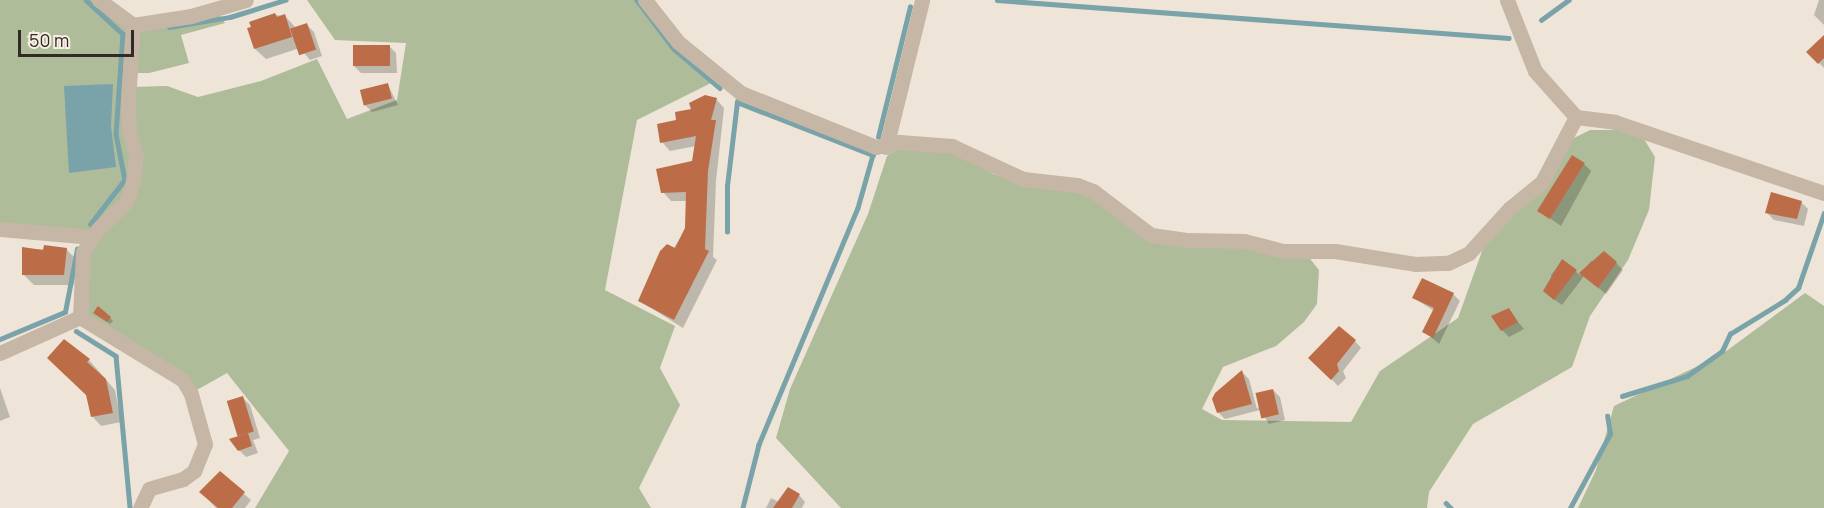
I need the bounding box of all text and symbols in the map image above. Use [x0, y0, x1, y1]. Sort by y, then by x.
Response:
scale bar [21, 18, 136, 56]
text: 50 m [29, 28, 69, 52]

